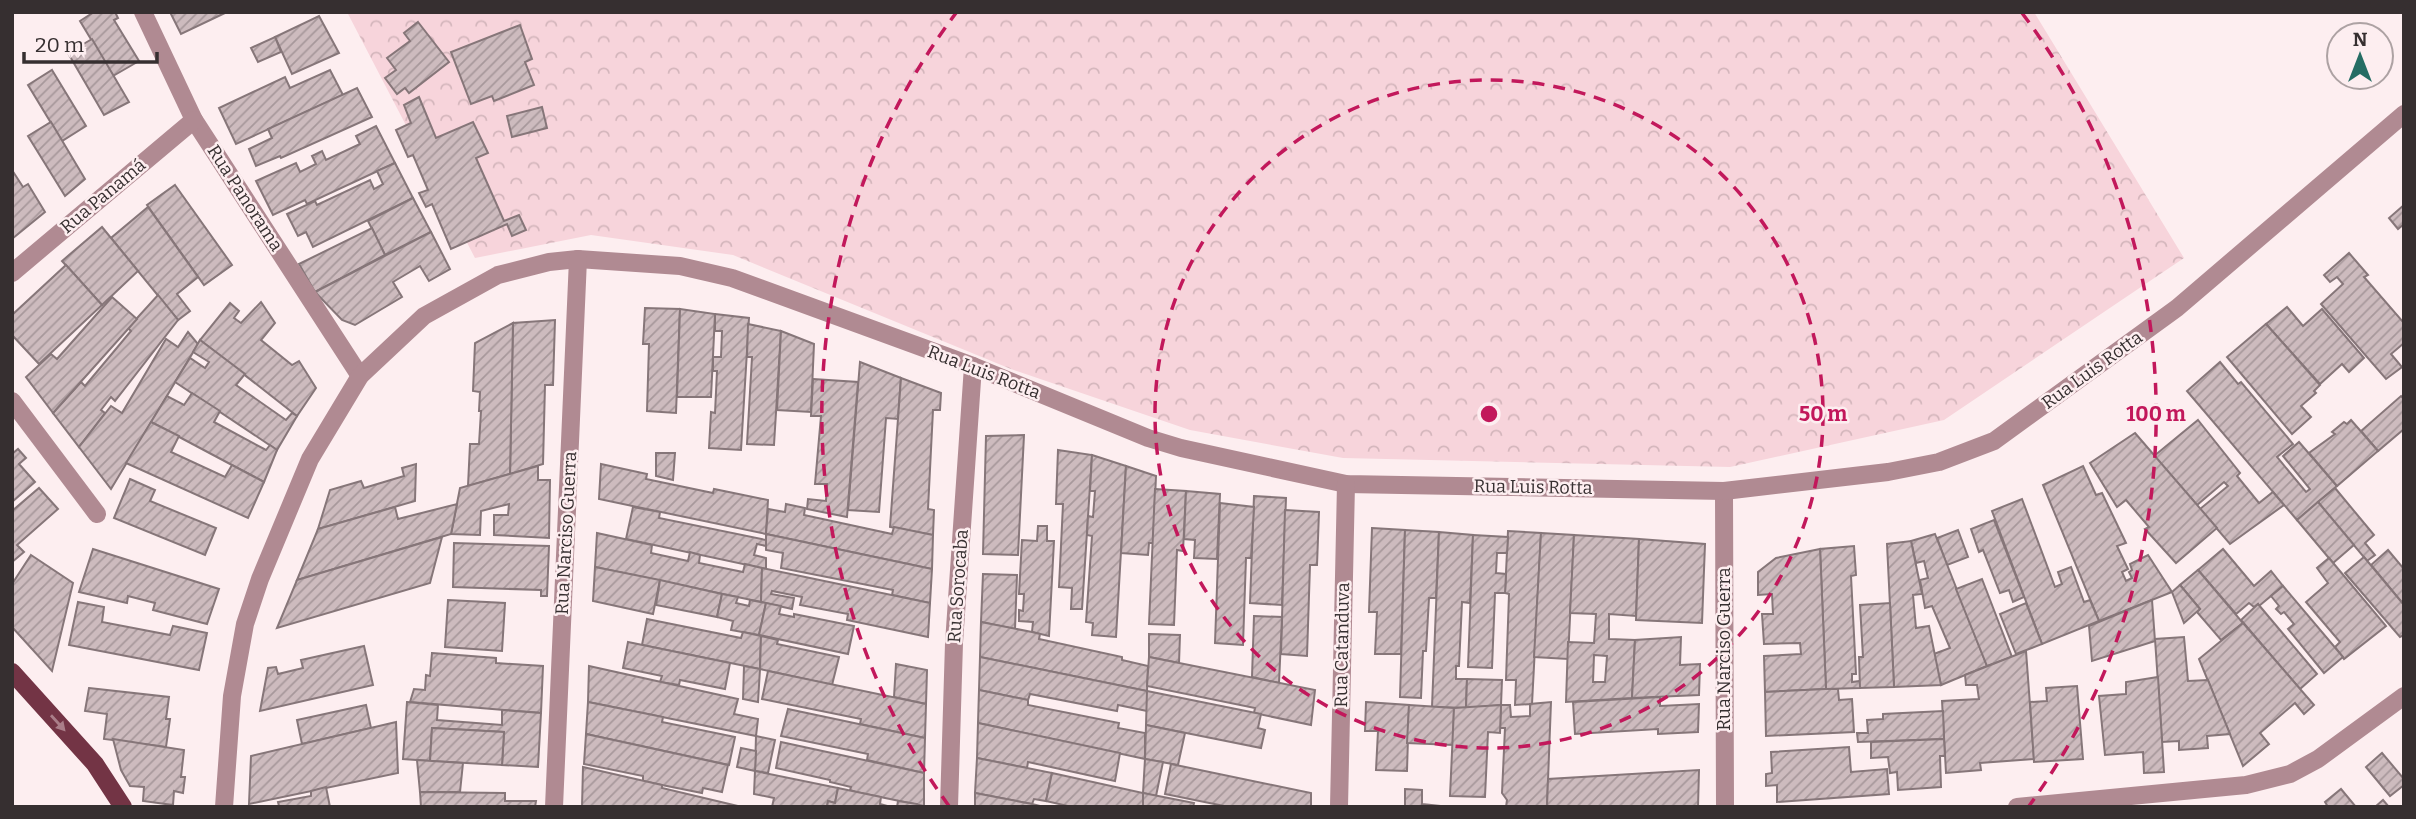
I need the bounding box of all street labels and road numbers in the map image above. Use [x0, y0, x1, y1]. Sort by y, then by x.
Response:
street label: Rua Panorama [202, 141, 288, 255]
street label: Rua Panamá [56, 154, 150, 238]
street label: Rua Luis Rotta [2037, 326, 2147, 414]
street label: Rua Luis Rotta [924, 340, 1044, 404]
street label: Rua Narciso Guerra [551, 451, 581, 615]
street label: Rua Luis Rotta [1473, 475, 1593, 499]
street label: Rua Sorocaba [943, 528, 973, 644]
street label: Rua Narciso Guerra [1713, 567, 1735, 731]
street label: Rua Catanduva [1330, 582, 1354, 708]

